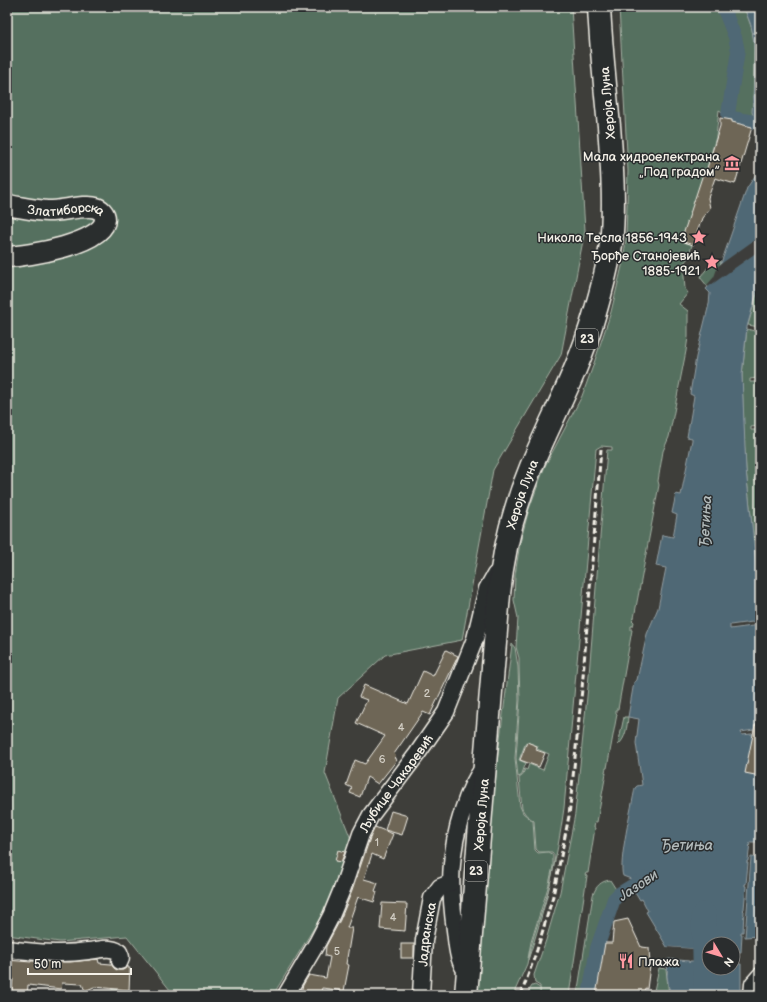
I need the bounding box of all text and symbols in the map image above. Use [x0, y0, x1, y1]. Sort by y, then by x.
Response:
street label: Хероја Луна [597, 66, 619, 140]
place label: Мала хидроелектрана „Под градом” [583, 149, 720, 180]
museum icon: Мала хидроелектрана „Под градом” [723, 154, 741, 172]
street label: Златиборска [26, 200, 108, 220]
place icon: Никола Тесла 1856-1943 [690, 228, 708, 246]
place label: Никола Тесла 1856-1943 [537, 230, 687, 246]
place label: Ђорђе Станојевић 1885-1921 [591, 248, 700, 279]
place icon: Ђорђе Станојевић 1885-1921 [703, 253, 721, 271]
road number: 23 [576, 329, 598, 349]
street label: Хероја Луна [503, 457, 542, 531]
water label: Ђетиња [696, 495, 715, 547]
house number: 2 [424, 687, 431, 700]
house number: 4 [398, 721, 405, 734]
street label: Љубице Чакаревић [356, 732, 437, 836]
house number: 6 [379, 753, 386, 766]
street label: Хероја Луна [471, 777, 493, 852]
house number: 1 [375, 836, 379, 849]
water label: Ђетиња [661, 837, 713, 854]
road number: 23 [465, 861, 487, 881]
water label: Јазови [614, 866, 661, 905]
street label: Јадранска [416, 901, 440, 967]
house number: 4 [390, 911, 397, 924]
north arrow [701, 936, 741, 976]
house number: 5 [334, 945, 340, 958]
scale bar [28, 950, 131, 976]
restaurant icon: Плажа [617, 952, 635, 970]
place label: Плажа [638, 954, 680, 970]
text: N [721, 955, 736, 969]
text: 50 m [34, 957, 61, 972]

